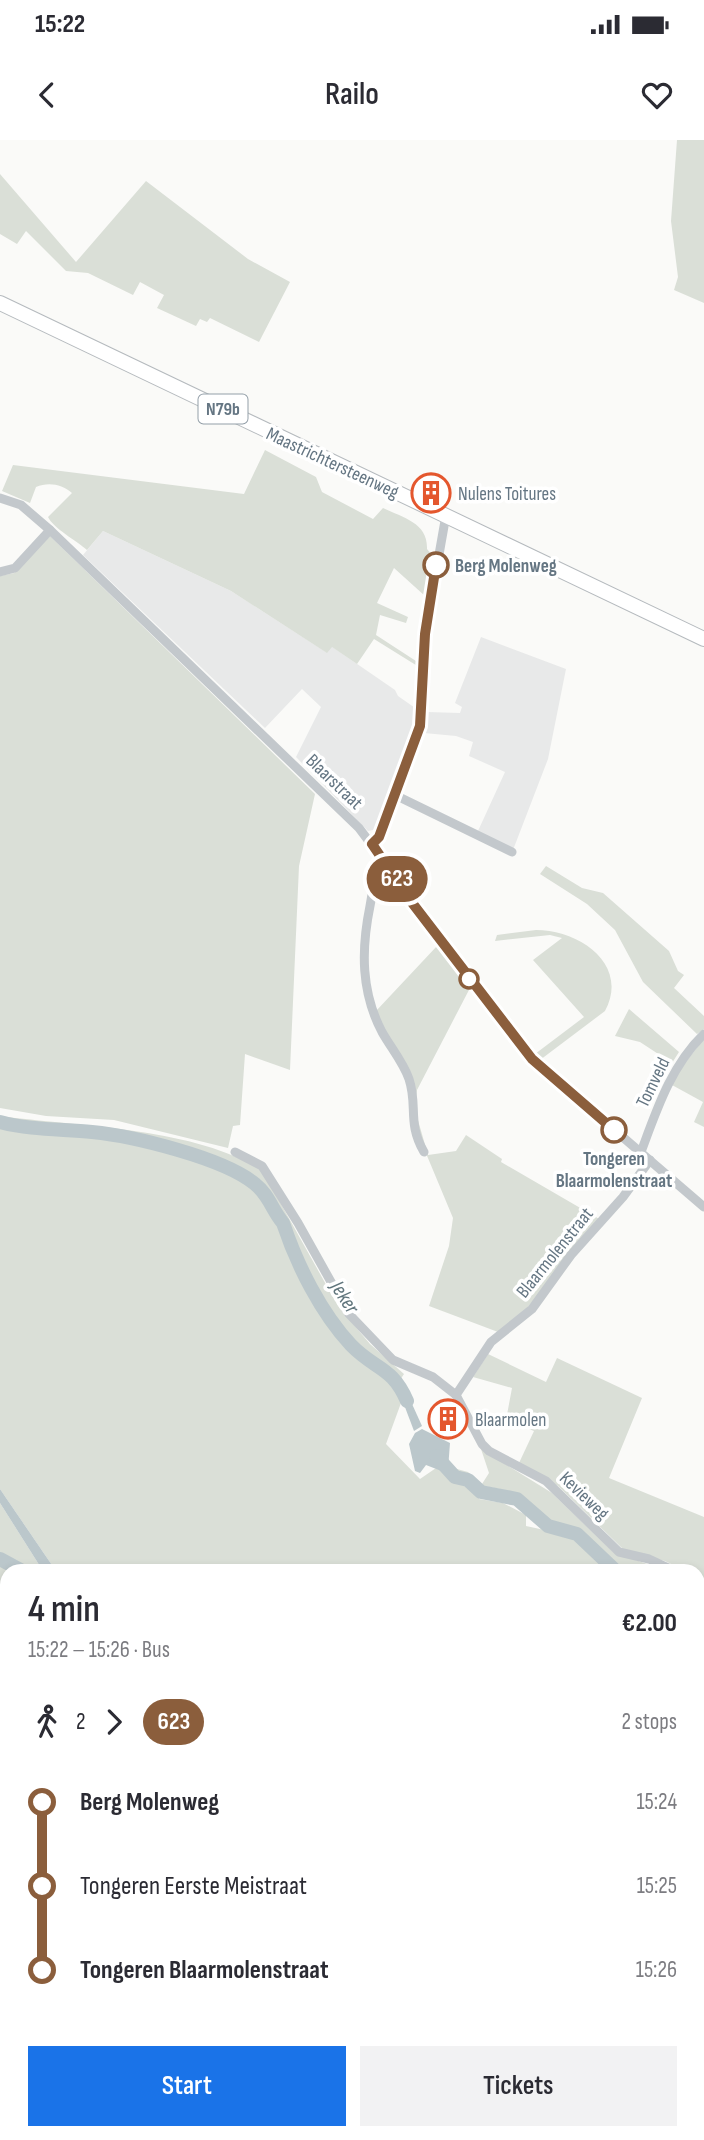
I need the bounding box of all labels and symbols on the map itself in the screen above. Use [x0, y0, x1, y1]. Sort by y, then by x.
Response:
road number: N79b [198, 395, 248, 424]
street label: Maastrichtersteenweg [262, 423, 403, 504]
building icon: Nulens Toitures [410, 472, 452, 514]
place label: Nulens Toitures [458, 483, 556, 506]
marker: Berg Molenweg [423, 552, 449, 578]
place label: Berg Molenweg [455, 555, 557, 578]
street label: Blaarstraat [301, 749, 367, 815]
line badge: 623 [357, 856, 437, 902]
unlabelled marker [459, 969, 479, 989]
street label: Tomveld [631, 1054, 675, 1111]
marker: Tongeren Blaarmolenstraat [601, 1117, 627, 1143]
place label: Tongeren Blaarmolenstraat [556, 1148, 672, 1193]
street label: Blaarmolenstraat [512, 1203, 599, 1303]
water label: Jeker [324, 1275, 365, 1319]
building icon: Blaarmolen [427, 1398, 469, 1440]
place label: Blaarmolen [475, 1409, 546, 1432]
street label: Kevieweg [554, 1467, 614, 1525]

